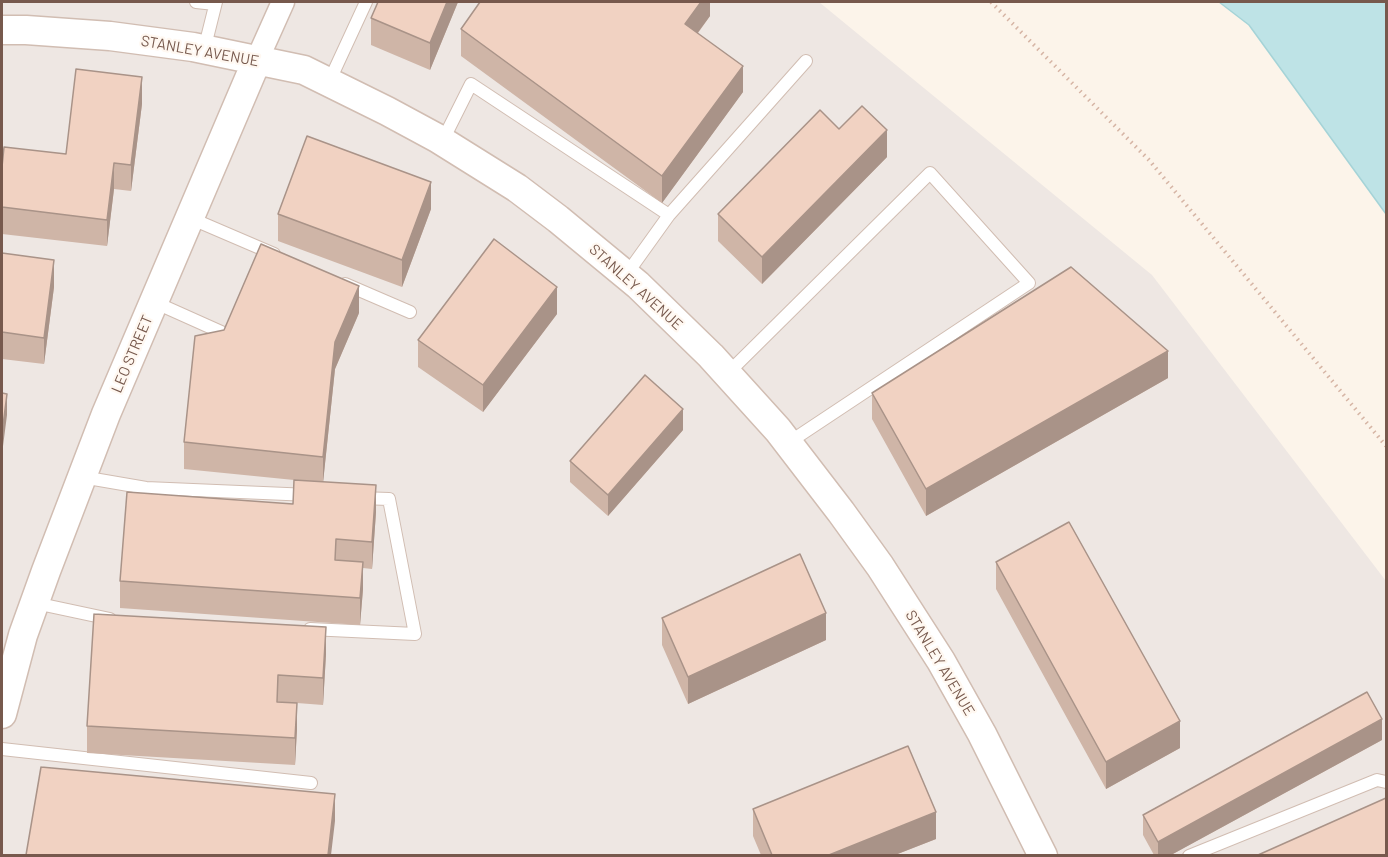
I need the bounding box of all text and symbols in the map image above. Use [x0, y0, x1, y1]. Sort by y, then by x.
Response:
street label: STANLEY AVENUE [140, 32, 260, 70]
street label: STANLEY AVENUE [586, 240, 686, 334]
street label: LEO STREET [108, 312, 156, 396]
street label: STANLEY AVENUE [902, 607, 978, 719]

